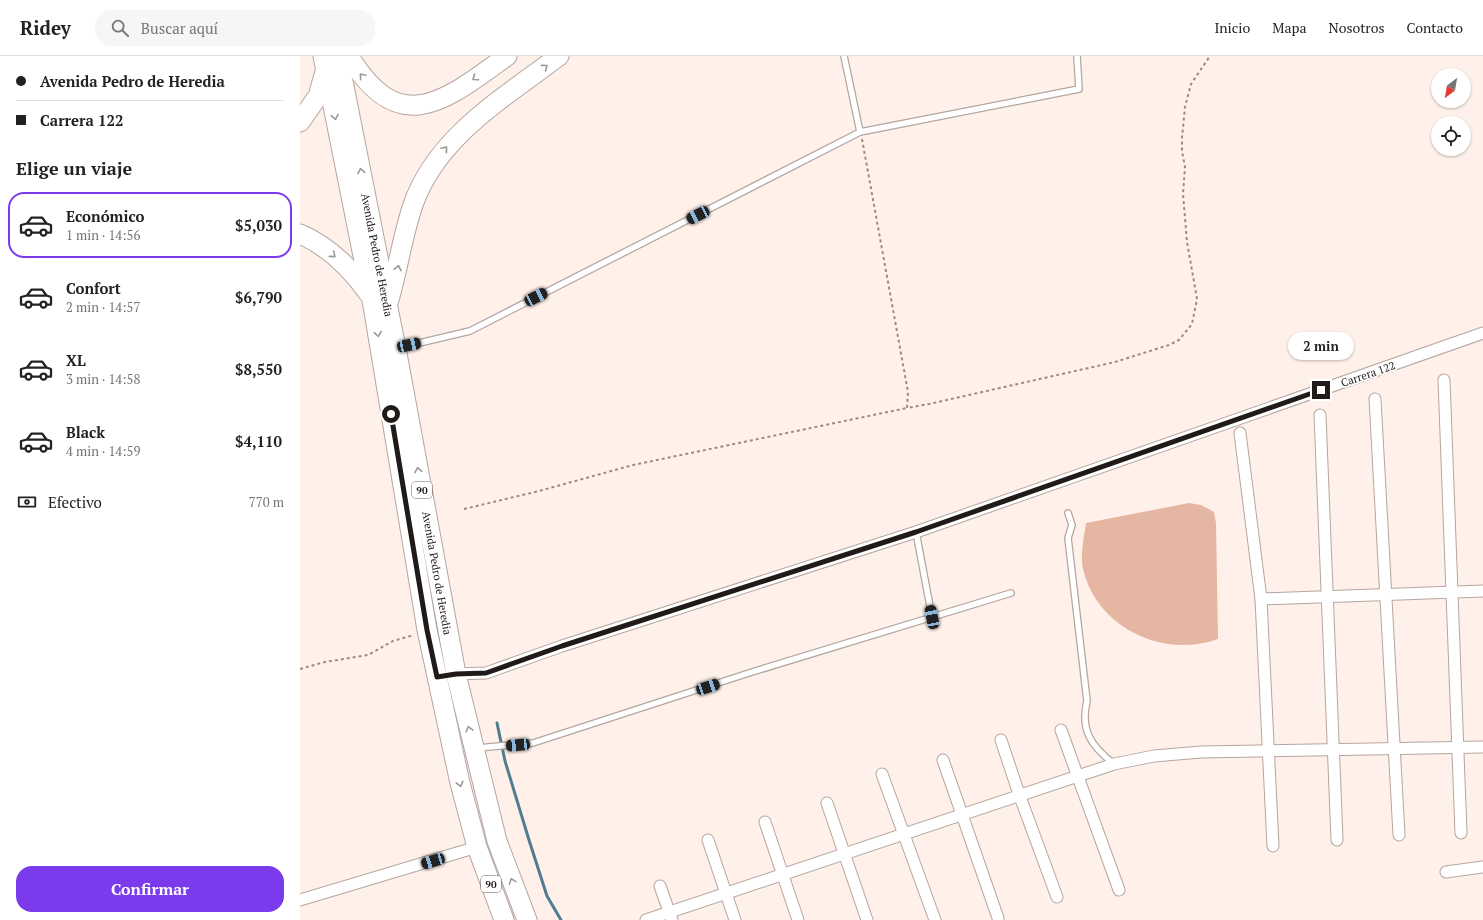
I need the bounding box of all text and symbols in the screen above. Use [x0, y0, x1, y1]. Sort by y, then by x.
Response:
search box [95, 10, 375, 46]
text: Ridey [20, 15, 71, 40]
icon: search [109, 17, 131, 39]
text: Buscar aquí [141, 18, 218, 38]
text: Inicio [1214, 18, 1250, 37]
text: Mapa [1272, 18, 1307, 37]
text: Nosotros [1329, 18, 1385, 37]
text: Contacto [1407, 18, 1463, 37]
one-way arrow [541, 64, 548, 71]
north arrow [1431, 68, 1471, 108]
map controls [1431, 68, 1471, 156]
text: Avenida Pedro de Heredia [40, 71, 225, 91]
one-way arrow [360, 73, 367, 81]
one-way arrow [473, 73, 480, 80]
text: Carrera 122 [40, 110, 123, 130]
one-way arrow [330, 113, 339, 120]
button: locate [1431, 116, 1471, 156]
one-way arrow [441, 147, 448, 154]
text: Elige un viaje [16, 156, 132, 180]
one-way arrow [357, 168, 366, 175]
street label: Avenida Pedro de Heredia [358, 192, 396, 318]
car [685, 204, 711, 226]
text: Económico [66, 206, 144, 226]
icon: car [18, 207, 54, 243]
text: $5,030 [235, 215, 282, 235]
text: 1 min · 14:56 [66, 226, 140, 244]
one-way arrow [328, 251, 335, 258]
one-way arrow [393, 265, 401, 271]
text: Confort [66, 278, 121, 298]
icon: car [18, 279, 54, 315]
car [523, 286, 549, 308]
text: $6,790 [235, 287, 282, 307]
text: 2 min · 14:57 [66, 298, 140, 316]
one-way arrow [373, 331, 381, 337]
callout: 2 min [1288, 332, 1354, 360]
car [396, 337, 422, 353]
text: 2 min [1303, 337, 1339, 355]
text: XL [66, 350, 86, 370]
icon: car [18, 351, 54, 387]
street label: Carrera 122 [1339, 358, 1397, 390]
text: $8,550 [235, 359, 282, 379]
text: 3 min · 14:58 [66, 370, 140, 388]
route end [1312, 381, 1330, 399]
route start [382, 405, 400, 423]
text: Black [66, 422, 105, 442]
icon: car [18, 423, 54, 459]
text: $4,110 [235, 431, 282, 451]
text: 4 min · 14:59 [66, 442, 140, 460]
one-way arrow [415, 467, 423, 473]
road number: 90 [412, 482, 432, 498]
icon: cash [16, 491, 38, 513]
text: Efectivo [48, 492, 102, 512]
text: 770 m [249, 493, 284, 511]
street label: Avenida Pedro de Heredia [419, 510, 455, 636]
car [924, 604, 940, 630]
car [695, 678, 721, 696]
one-way arrow [466, 726, 474, 732]
car [506, 738, 530, 752]
one-way arrow [455, 780, 464, 787]
car [420, 852, 446, 870]
button: Confirmar [16, 866, 284, 912]
road number: 90 [481, 876, 501, 892]
one-way arrow [508, 877, 516, 884]

